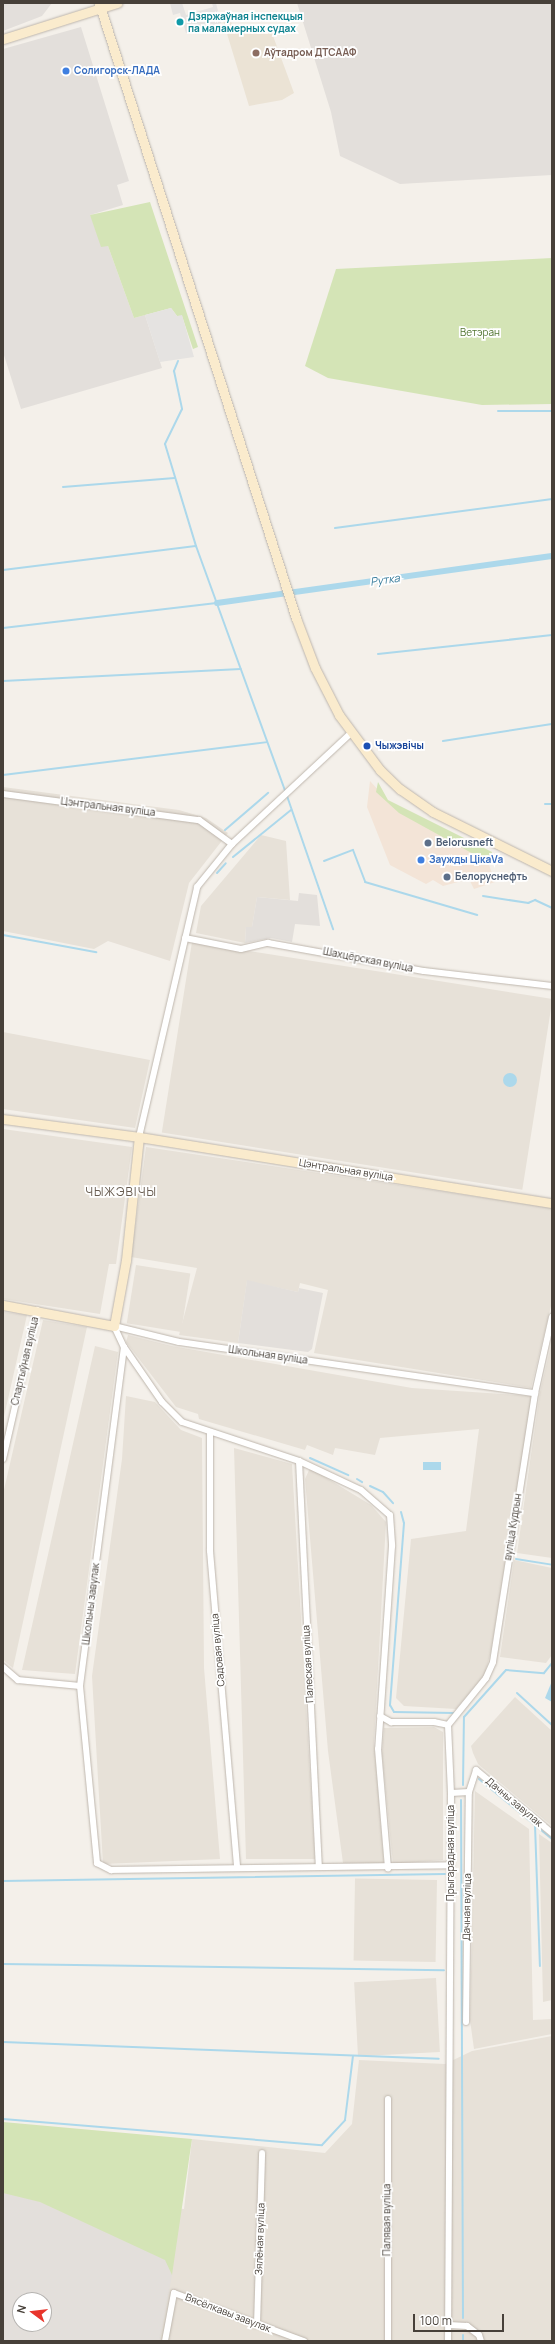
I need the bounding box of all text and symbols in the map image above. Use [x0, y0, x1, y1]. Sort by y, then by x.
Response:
place label: Дзяржаўная інспекцыя па маламерных судах [188, 10, 303, 34]
marker: Дзяржаўная інспекцыя па маламерных судах [175, 17, 185, 27]
place label: Аўтадром ДТСААФ [264, 47, 356, 59]
marker: Аўтадром ДТСААФ [251, 48, 261, 58]
place label: Солигорск-ЛАДА [74, 65, 160, 77]
marker: Солигорск-ЛАДА [61, 66, 71, 76]
park label: Ветэран [460, 327, 500, 339]
water label: Рутка [369, 571, 401, 589]
place label: Чыжэвічы [375, 740, 424, 752]
marker: Чыжэвічы [362, 741, 372, 751]
street label: Цэнтральная вуліца [60, 795, 156, 819]
place label: Belorusneft [436, 837, 493, 849]
marker: Belorusneft [423, 838, 433, 848]
place label: Заужды ЦікаVа [429, 854, 503, 866]
marker: Заужды ЦікаVа [416, 855, 426, 865]
place label: Белоруснефть [455, 871, 527, 883]
marker: Белоруснефть [442, 872, 452, 882]
street label: Шахцёрская вуліца [322, 945, 414, 975]
street label: Цэнтральная вуліца [298, 1157, 394, 1183]
district label: ЧЫЖЭВІЧЫ [85, 1185, 157, 1199]
street label: Спартыўная вуліца [9, 1316, 41, 1406]
street label: Школьная вуліца [228, 1343, 308, 1367]
street label: вуліца Кудрын [502, 1493, 524, 1561]
street label: Школьны завулак [80, 1562, 102, 1646]
street label: Садовая вуліца [209, 1613, 227, 1687]
street label: Палеская вуліца [300, 1625, 316, 1703]
street label: Дачны завулак [483, 1775, 545, 1829]
street label: Прыгарадная вуліца [445, 1805, 457, 1901]
street label: Дачная вуліца [460, 1873, 474, 1941]
street label: Палявая вуліца [381, 2184, 393, 2256]
street label: Зялёная вуліца [253, 2203, 267, 2275]
street label: Вясёлкавы завулак [184, 2291, 272, 2335]
north arrow [12, 2292, 52, 2332]
text: N [13, 2303, 29, 2315]
scale bar [415, 2306, 506, 2332]
text: 100 m [420, 2312, 452, 2329]

